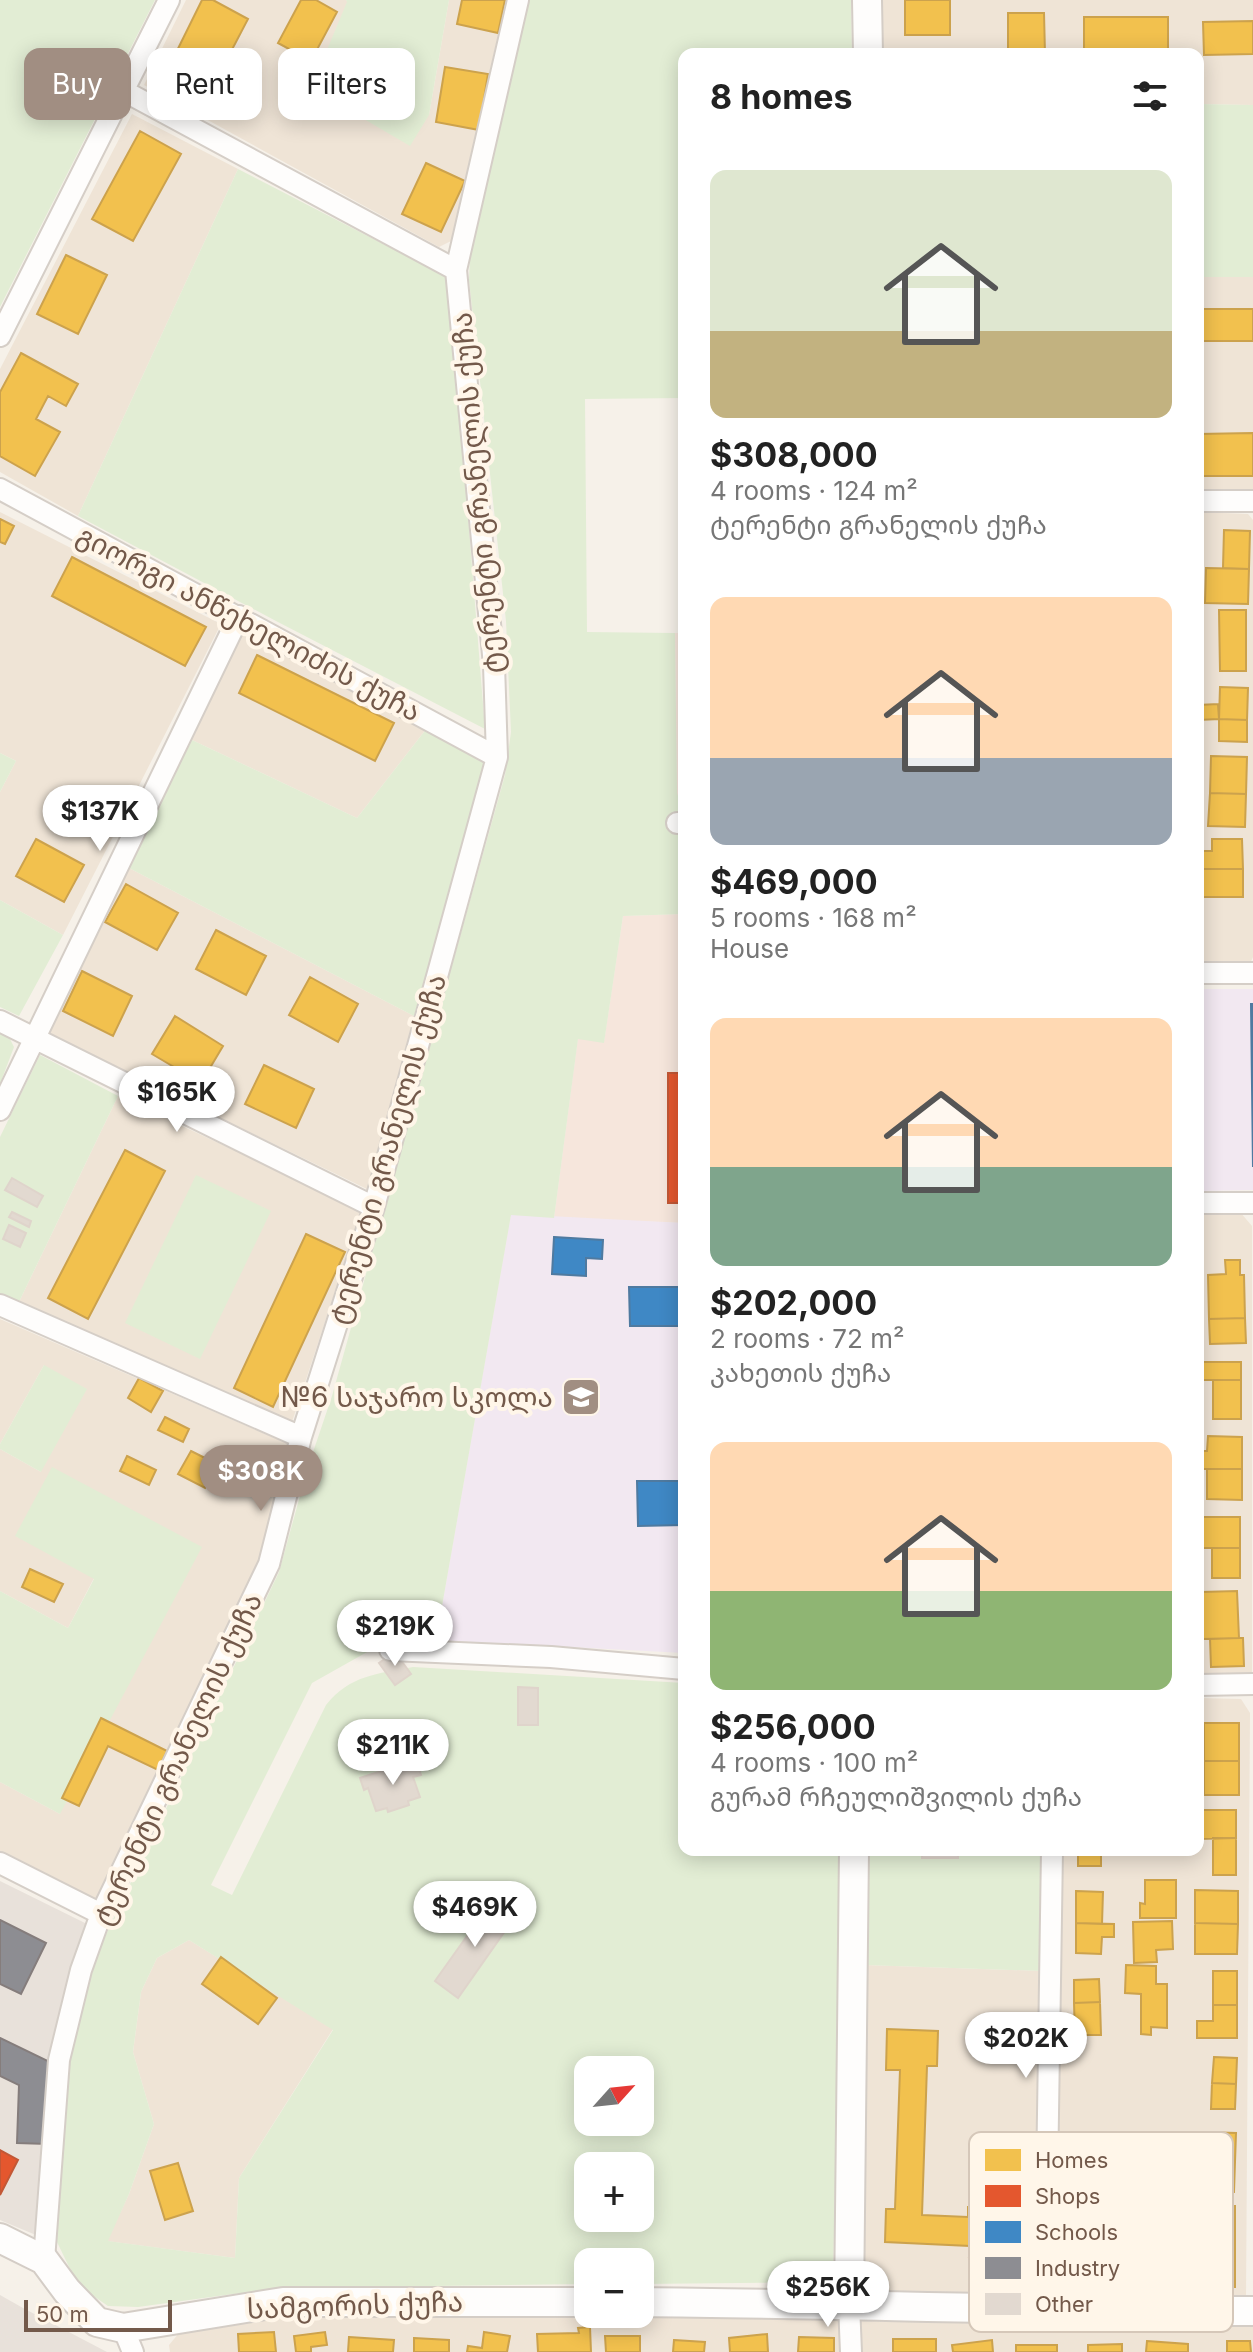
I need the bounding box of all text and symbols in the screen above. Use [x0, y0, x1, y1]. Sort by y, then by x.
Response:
chip: Buy [24, 48, 131, 120]
chip: Rent [147, 48, 262, 120]
chip: Filters [278, 48, 415, 120]
icon: filters [1128, 74, 1172, 118]
text: 8 homes [710, 76, 853, 117]
icon: home [869, 222, 1013, 366]
street label: ტერენტი გრანელის ქუჩა [444, 311, 510, 675]
text: $308,000 [710, 434, 878, 475]
text: 4 rooms · 124 m² [710, 475, 918, 506]
text: ტერენტი გრანელის ქუჩა [710, 509, 1047, 540]
street label: გიორგი ანწეხელიძის ქუჩა [71, 518, 427, 728]
icon: home [869, 649, 1013, 793]
pin: $137K [44, 785, 156, 853]
text: $137K [61, 795, 139, 826]
text: $469,000 [710, 861, 878, 902]
text: 5 rooms · 168 m² [710, 902, 917, 933]
text: House [710, 933, 789, 964]
street label: ტერენტი გრანელის ქუჩა [321, 970, 453, 1328]
pin: $165K [121, 1066, 233, 1134]
icon: home [869, 1070, 1013, 1214]
text: $165K [137, 1076, 217, 1107]
text: $202,000 [710, 1282, 877, 1323]
text: 2 rooms · 72 m² [710, 1323, 904, 1354]
text: კახეთის ქუჩა [710, 1357, 891, 1388]
school or university icon: №6 საჯარო სკოლა [560, 1376, 602, 1418]
place label: №6 საჯარო სკოლა [280, 1380, 553, 1414]
pin: $308K [205, 1445, 317, 1513]
text: $308K [218, 1455, 304, 1486]
icon: home [869, 1494, 1013, 1638]
street label: ტერენტი გრანელის ქუჩა [85, 1588, 269, 1930]
pin: $219K [339, 1600, 451, 1668]
text: $219K [355, 1610, 435, 1641]
text: $256,000 [710, 1706, 876, 1747]
pin: $211K [337, 1719, 449, 1787]
text: $211K [356, 1729, 430, 1760]
text: 4 rooms · 100 m² [710, 1747, 918, 1778]
text: გურამ რჩეულიშვილის ქუჩა [710, 1781, 1082, 1812]
pin: $469K [419, 1881, 531, 1949]
text: $469K [431, 1891, 519, 1922]
pin: $202K [970, 2012, 1082, 2080]
text: $202K [983, 2022, 1069, 2053]
north arrow [574, 2056, 654, 2136]
map controls [574, 2056, 654, 2328]
legend [969, 2132, 1233, 2332]
text: Homes [1035, 2147, 1108, 2173]
button: + [574, 2152, 654, 2232]
text: Shops [1035, 2183, 1100, 2209]
text: Schools [1035, 2219, 1118, 2245]
button: − [574, 2248, 654, 2328]
text: Industry [1035, 2255, 1120, 2281]
pin: $256K [772, 2261, 884, 2329]
text: $256K [785, 2271, 871, 2302]
street label: სამგორის ქუჩა [246, 2284, 464, 2326]
text: Other [1035, 2291, 1093, 2317]
scale bar [24, 2296, 172, 2332]
text: 50 m [36, 2301, 89, 2327]

